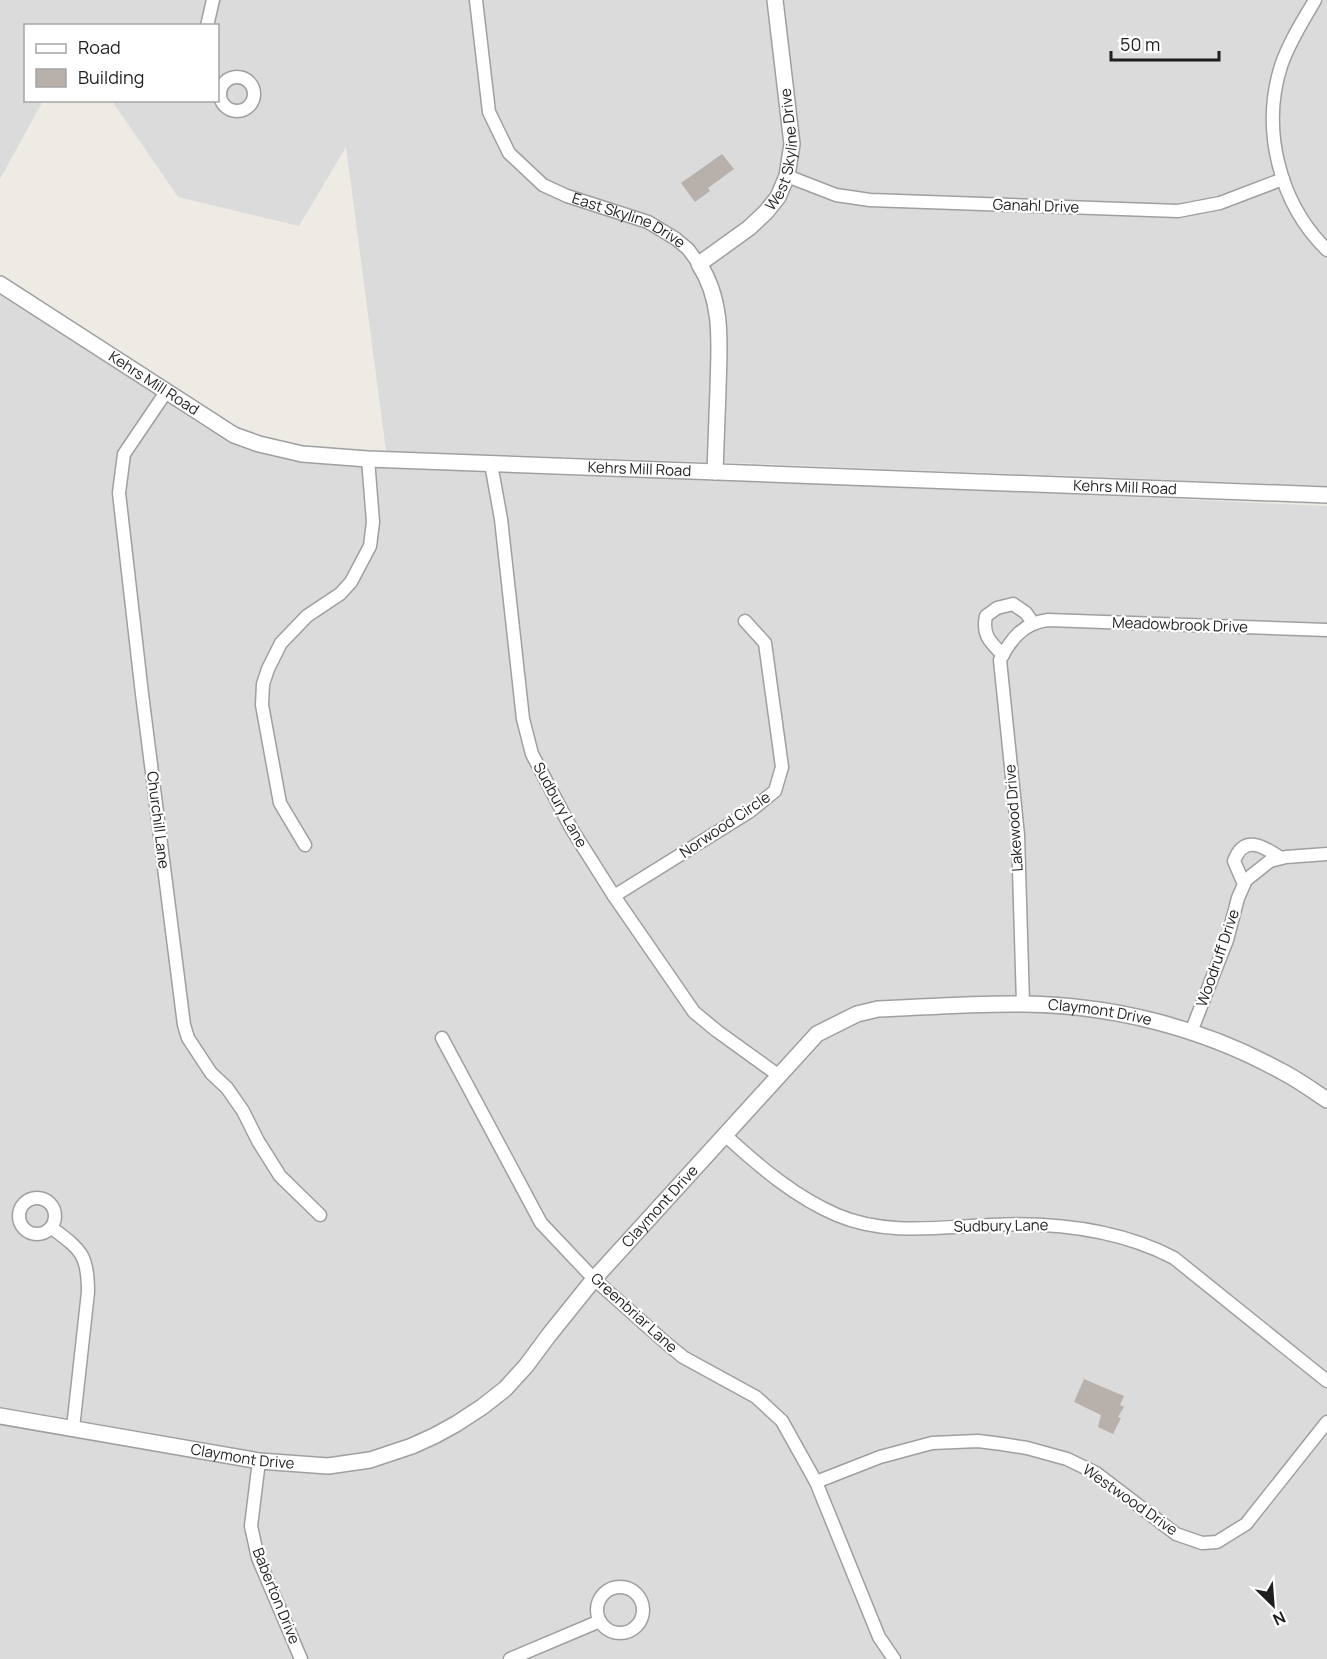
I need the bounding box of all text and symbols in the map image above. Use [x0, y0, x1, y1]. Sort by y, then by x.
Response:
legend [24, 24, 219, 102]
scale bar [1111, 24, 1219, 62]
text: 50 m [1120, 32, 1160, 56]
text: Road [78, 35, 121, 59]
text: Building [78, 65, 144, 89]
street label: West Skyline Drive [760, 87, 802, 215]
street label: East Skyline Drive [570, 187, 690, 253]
street label: Ganahl Drive [992, 193, 1080, 218]
street label: Kehrs Mill Road [105, 346, 203, 420]
street label: Kehrs Mill Road [587, 456, 692, 481]
street label: Kehrs Mill Road [1073, 474, 1177, 499]
street label: Meadowbrook Drive [1112, 612, 1249, 637]
street label: Sudbury Lane [528, 758, 593, 851]
street label: Lakewood Drive [999, 763, 1028, 872]
street label: Churchill Lane [142, 770, 175, 870]
street label: Norwood Circle [675, 786, 774, 863]
street label: Woodruff Drive [1191, 906, 1244, 1010]
street label: Claymont Drive [1047, 994, 1154, 1030]
street label: Claymont Drive [617, 1160, 703, 1252]
street label: Sudbury Lane [953, 1214, 1049, 1237]
street label: Greenbriar Lane [586, 1268, 682, 1357]
street label: Claymont Drive [189, 1438, 295, 1474]
street label: Westwood Drive [1079, 1459, 1182, 1540]
street label: Baberton Drive [248, 1545, 305, 1647]
north arrow [1243, 1575, 1303, 1635]
text: N [1269, 1606, 1289, 1631]

